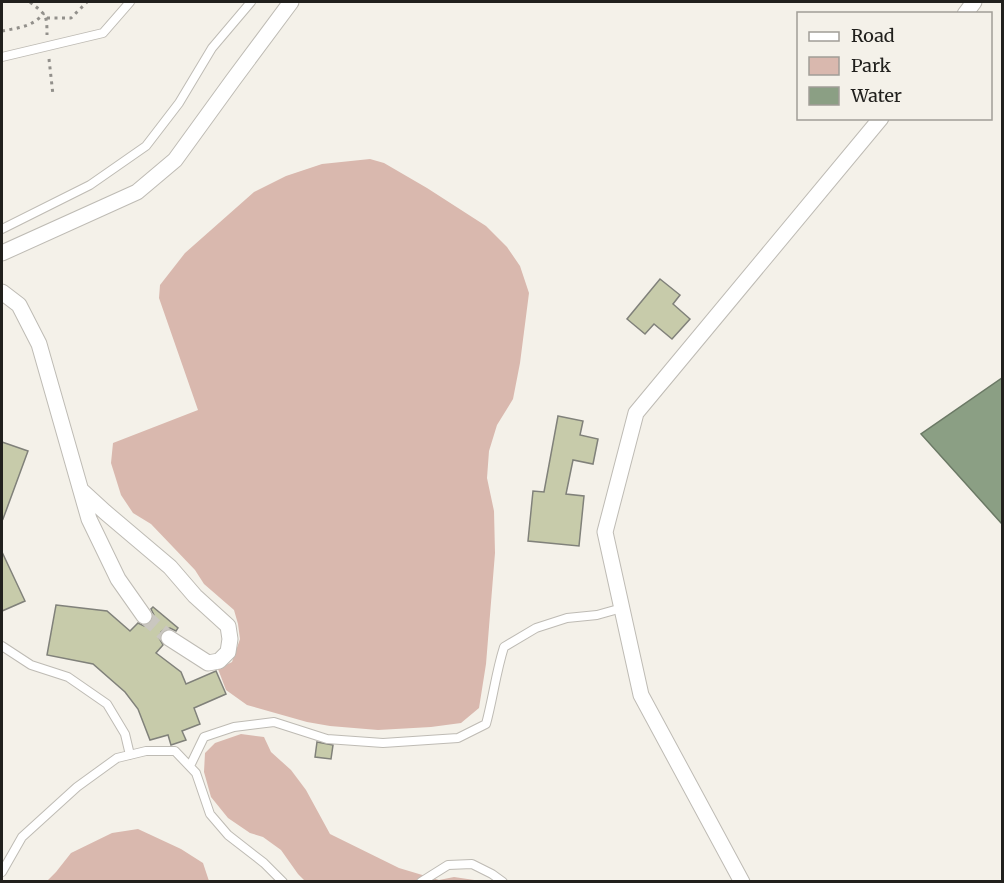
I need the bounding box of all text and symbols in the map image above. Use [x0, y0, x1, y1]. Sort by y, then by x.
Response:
legend [797, 12, 992, 120]
text: Road [851, 24, 895, 47]
text: Park [851, 54, 892, 77]
text: Water [850, 84, 902, 107]

